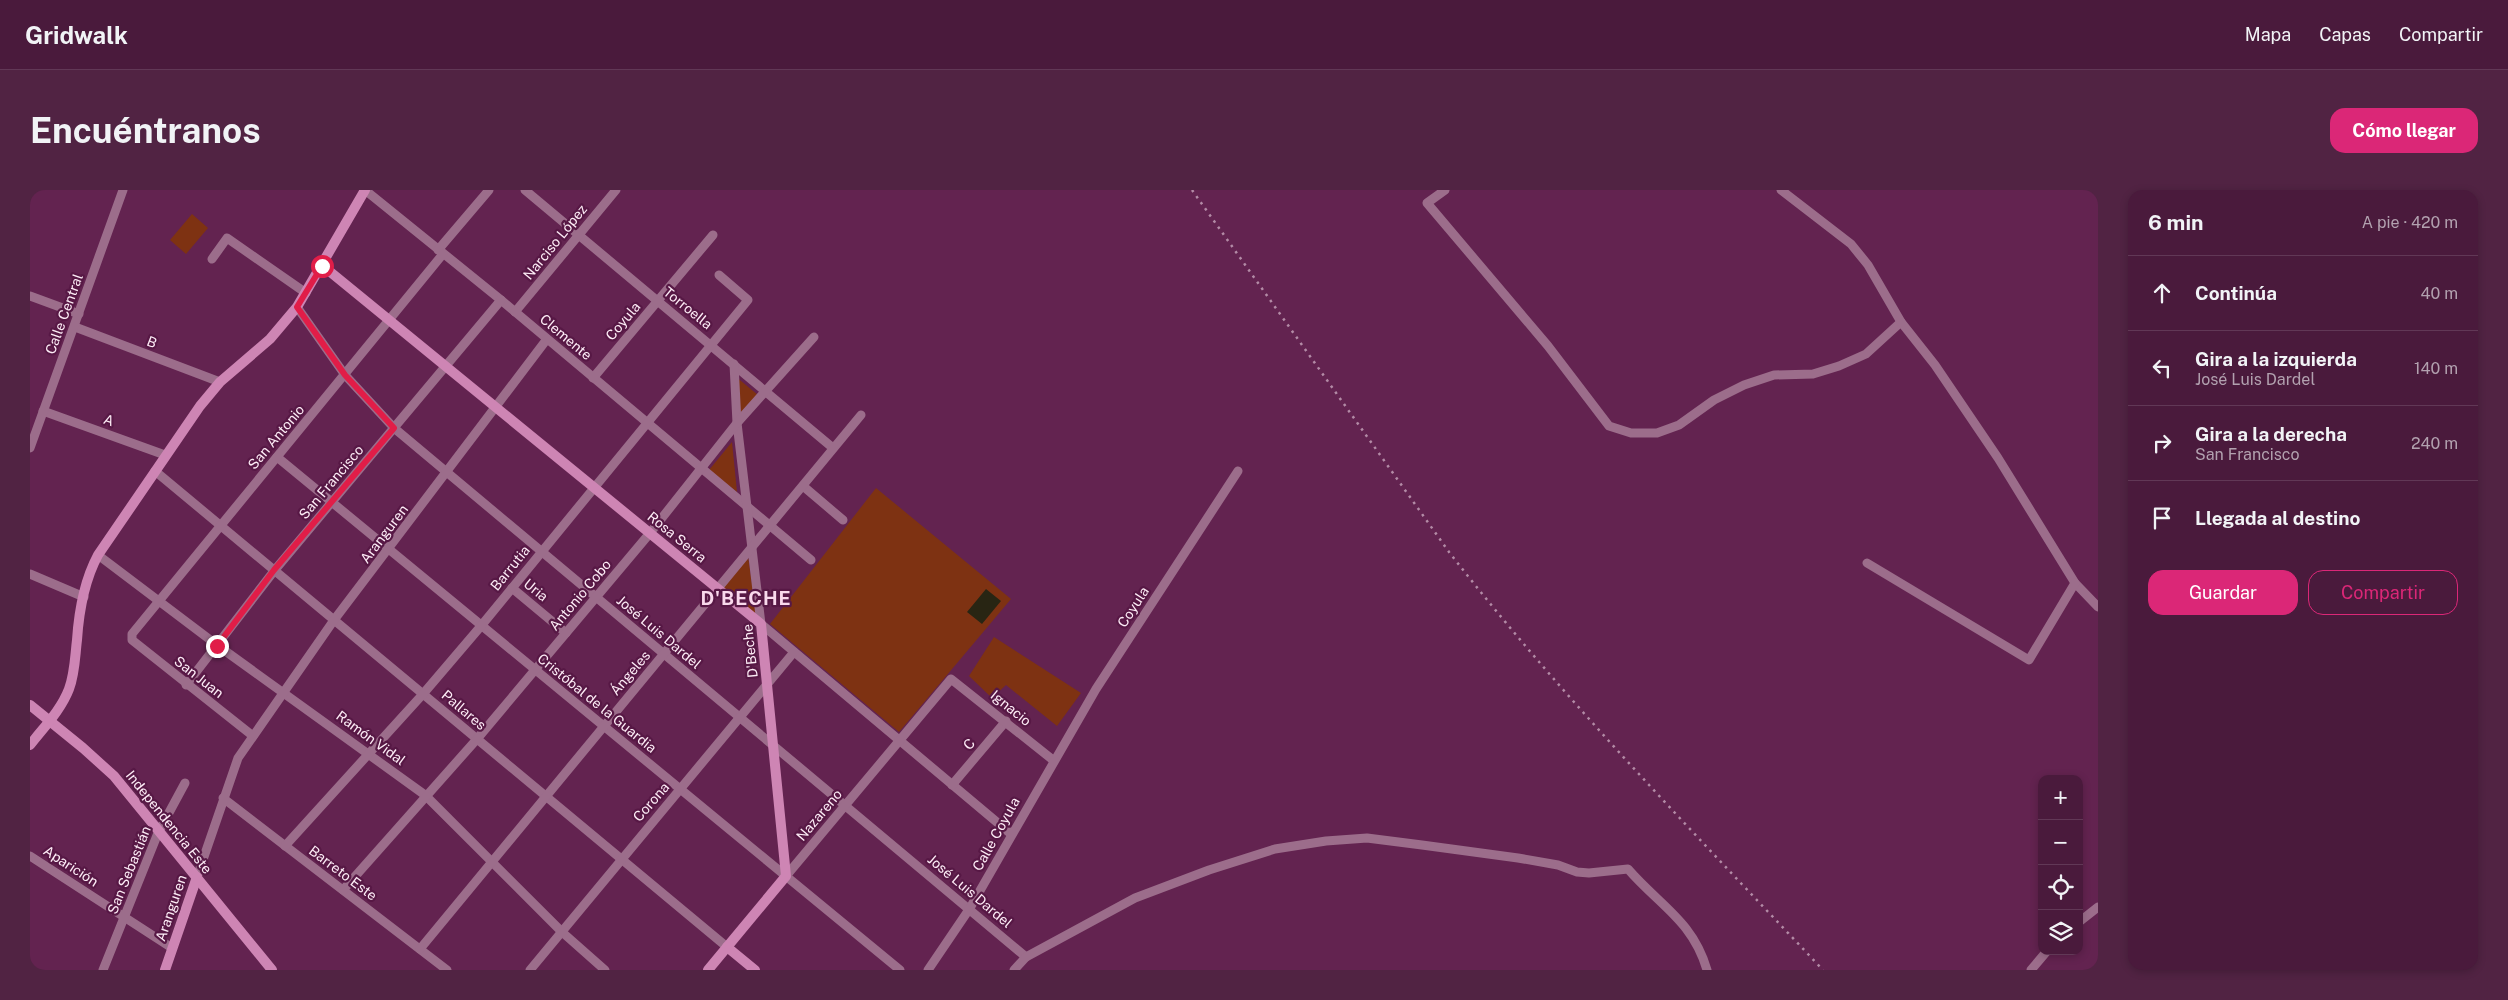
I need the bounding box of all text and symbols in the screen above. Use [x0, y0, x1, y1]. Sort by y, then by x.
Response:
text: Gridwalk [25, 21, 128, 49]
text: Mapa [2245, 24, 2291, 45]
text: Capas [2319, 24, 2371, 45]
text: Compartir [2399, 24, 2483, 45]
button: Cómo llegar [2330, 108, 2478, 153]
text: Encuéntranos [30, 110, 261, 151]
street label: Narciso López [520, 201, 590, 283]
text: 6 min [2148, 210, 2204, 235]
text: A pie · 420 m [2362, 213, 2458, 232]
route start [311, 255, 334, 278]
street label: Calle Central [42, 272, 86, 356]
icon: ahead [2148, 279, 2176, 307]
text: Continúa [2195, 282, 2277, 304]
street label: Torroella [660, 284, 716, 332]
text: 40 m [2420, 284, 2458, 303]
street label: Coyula [602, 299, 644, 343]
street label: Clemente [537, 311, 595, 363]
street label: B [145, 333, 159, 351]
text: Gira a la izquierda [2195, 348, 2357, 370]
icon: left [2148, 354, 2176, 382]
text: 140 m [2414, 359, 2458, 378]
text: José Luis Dardel [2195, 370, 2315, 389]
street label: San Antonio [245, 402, 308, 472]
street label: A [102, 411, 116, 429]
text: Gira a la derecha [2195, 423, 2347, 445]
icon: right [2148, 429, 2176, 457]
text: 240 m [2411, 434, 2458, 453]
street label: San Francisco [295, 442, 367, 522]
text: San Francisco [2195, 445, 2300, 464]
street label: Aranguren [357, 502, 411, 566]
icon: arrive [2148, 504, 2176, 532]
text: Llegada al destino [2195, 507, 2360, 529]
street label: Rosa Serra [644, 508, 710, 566]
street label: Barrutia [487, 542, 533, 594]
street label: Antonio Cobo [546, 556, 614, 634]
button: Guardar [2148, 570, 2298, 615]
button: Compartir [2308, 570, 2458, 615]
street label: Uria [521, 575, 551, 605]
street label: Coyula [1114, 584, 1152, 630]
district label: D'BECHE [700, 587, 792, 609]
street label: José Luis Dardel [614, 592, 704, 672]
street label: D'Beche [739, 623, 761, 679]
route end [206, 635, 229, 658]
street label: Ángeles [606, 647, 653, 699]
street label: Cristóbal de la Guardia [534, 650, 660, 756]
street label: San Juan [171, 653, 227, 701]
street label: Pallares [439, 687, 489, 733]
street label: Ignacio [988, 687, 1034, 729]
street label: Ramón Vidal [333, 708, 409, 768]
street label: C [960, 735, 978, 753]
street label: Independencia Este [123, 767, 215, 877]
map controls [2038, 775, 2083, 955]
button: + [2038, 775, 2083, 820]
street label: Corona [630, 779, 672, 825]
street label: Nazareno [793, 786, 845, 844]
street label: Calle Coyula [969, 794, 1023, 874]
button: − [2038, 820, 2083, 865]
street label: San Sebastián [104, 824, 154, 916]
street label: Aparición [41, 842, 101, 890]
street label: Barreto Este [306, 842, 380, 904]
street label: José Luis Dardel [925, 851, 1015, 931]
button: locate [2038, 865, 2083, 910]
street label: Aranguren [152, 873, 190, 943]
button: layers [2038, 910, 2083, 955]

